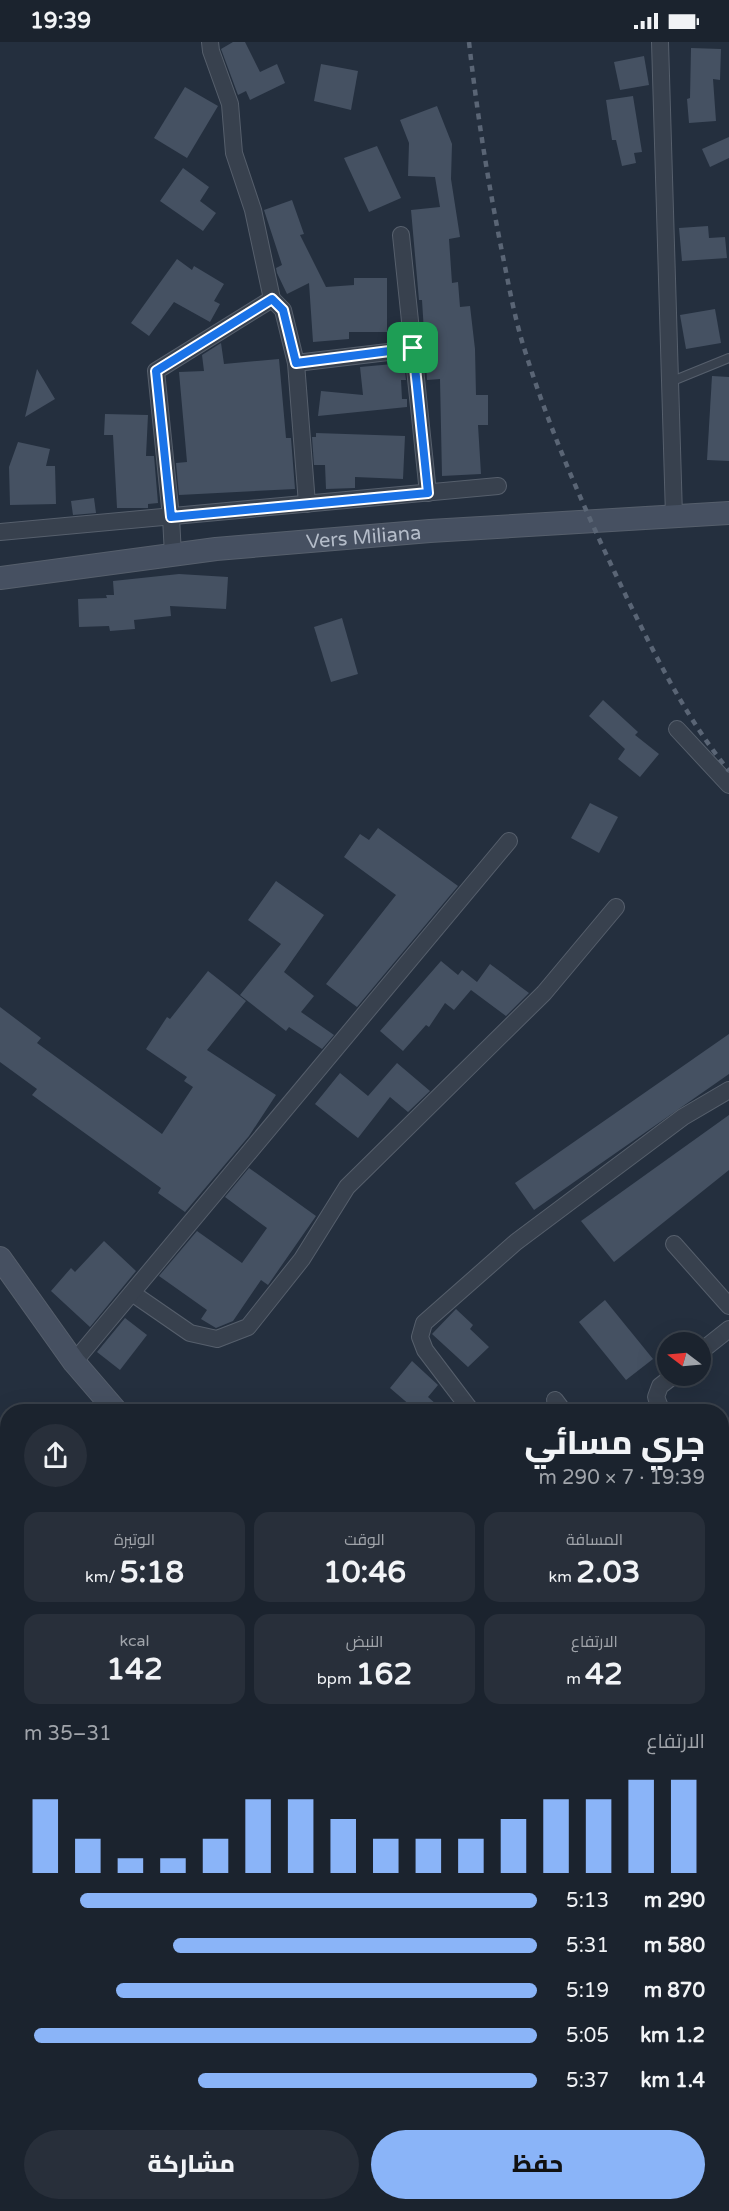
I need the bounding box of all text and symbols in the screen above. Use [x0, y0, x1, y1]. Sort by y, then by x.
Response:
text: 19:39 [30, 8, 91, 34]
pin [387, 322, 438, 373]
icon: arrive [396, 331, 429, 364]
street label: Vers Miliana [305, 521, 422, 554]
north arrow [657, 1332, 711, 1386]
map controls [657, 1332, 711, 1386]
button: share [24, 1424, 87, 1487]
text: جري مسائي [525, 1424, 705, 1463]
text: 19:39 · 7 × 290 m [538, 1466, 705, 1490]
text: الوتيرة [114, 1530, 155, 1550]
text: الوقت [344, 1530, 385, 1550]
text: المسافة [566, 1530, 623, 1550]
text: 5:18 [120, 1554, 184, 1591]
text: 10:46 [323, 1554, 406, 1591]
text: 2.03 [576, 1554, 640, 1591]
text: /km [85, 1567, 120, 1587]
text: km [549, 1567, 576, 1587]
text: kcal [119, 1631, 150, 1651]
text: النبض [346, 1632, 383, 1652]
text: الارتفاع [571, 1632, 618, 1652]
text: 142 [106, 1651, 163, 1688]
text: 162 [356, 1656, 412, 1693]
text: 42 [585, 1656, 623, 1693]
text: bpm [317, 1669, 356, 1689]
text: m [566, 1669, 585, 1689]
text: 31–35 m [24, 1722, 112, 1746]
text: الارتفاع [646, 1730, 705, 1754]
text: 5:13 [566, 1889, 609, 1913]
text: 290 m [644, 1889, 705, 1913]
text: 5:31 [566, 1934, 609, 1958]
text: 580 m [644, 1934, 705, 1958]
text: 5:19 [566, 1979, 609, 2003]
text: 870 m [644, 1979, 705, 2003]
text: 5:05 [566, 2024, 609, 2048]
text: 1.2 km [640, 2024, 705, 2048]
text: 5:37 [566, 2069, 609, 2093]
text: 1.4 km [641, 2069, 705, 2093]
button: مشاركة [24, 2130, 359, 2199]
button: حفظ [371, 2130, 705, 2199]

